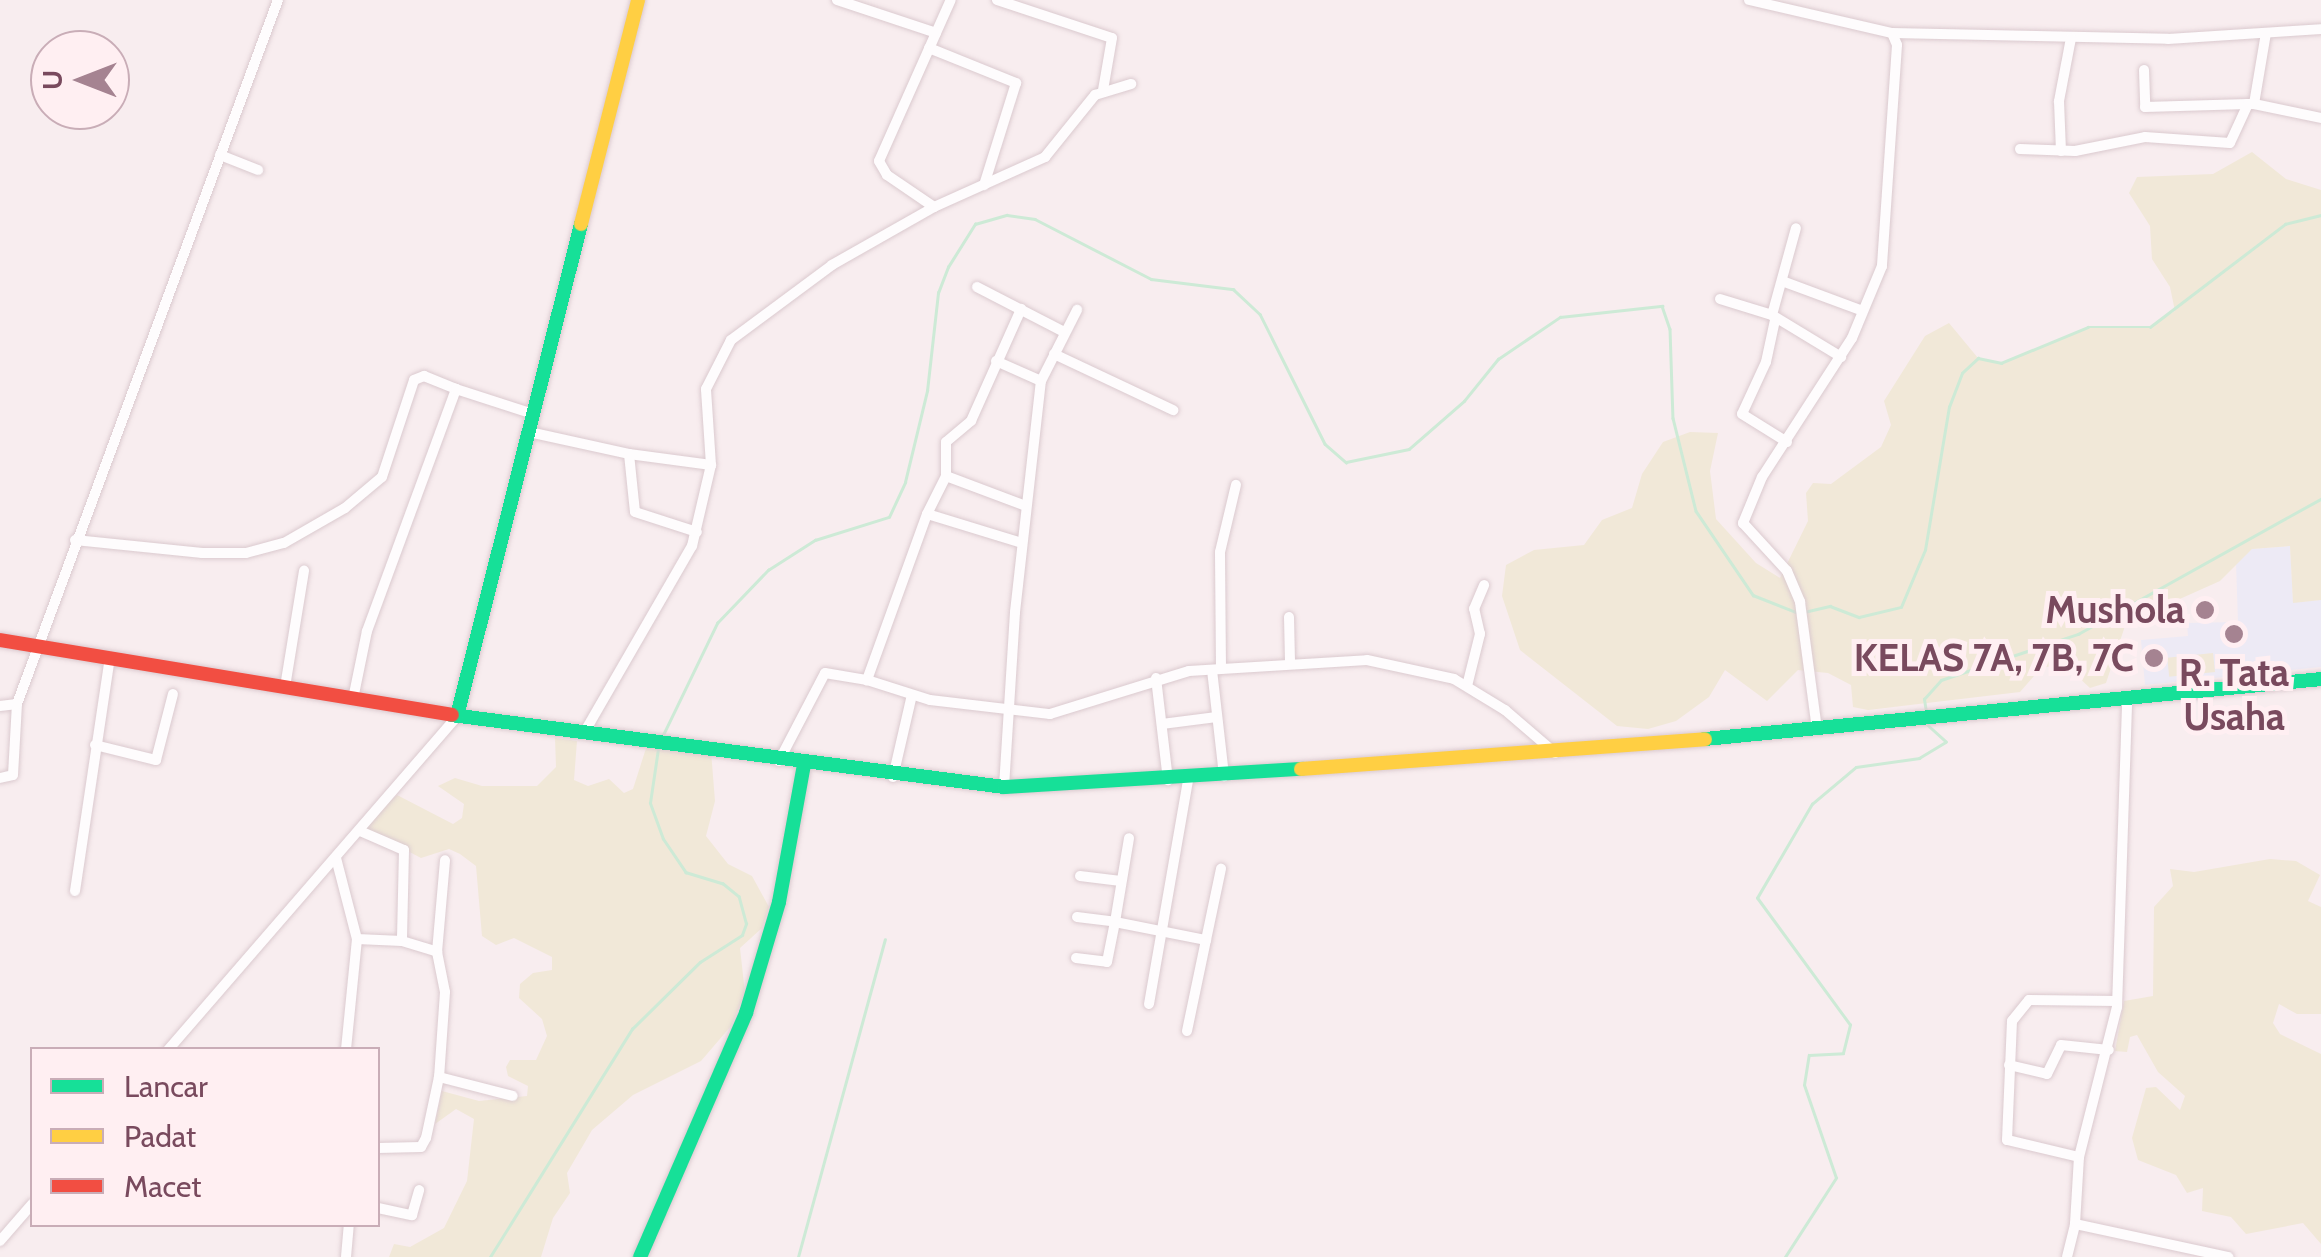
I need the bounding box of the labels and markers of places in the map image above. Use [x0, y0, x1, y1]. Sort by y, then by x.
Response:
place label: Mushola [2045, 587, 2185, 633]
marker: Mushola [2194, 599, 2216, 621]
marker: R. Tata Usaha [2223, 623, 2245, 645]
place label: KELAS 7A, 7B, 7C [1854, 635, 2134, 681]
marker: KELAS 7A, 7B, 7C [2143, 647, 2165, 669]
place label: R. Tata Usaha [2179, 650, 2289, 739]

